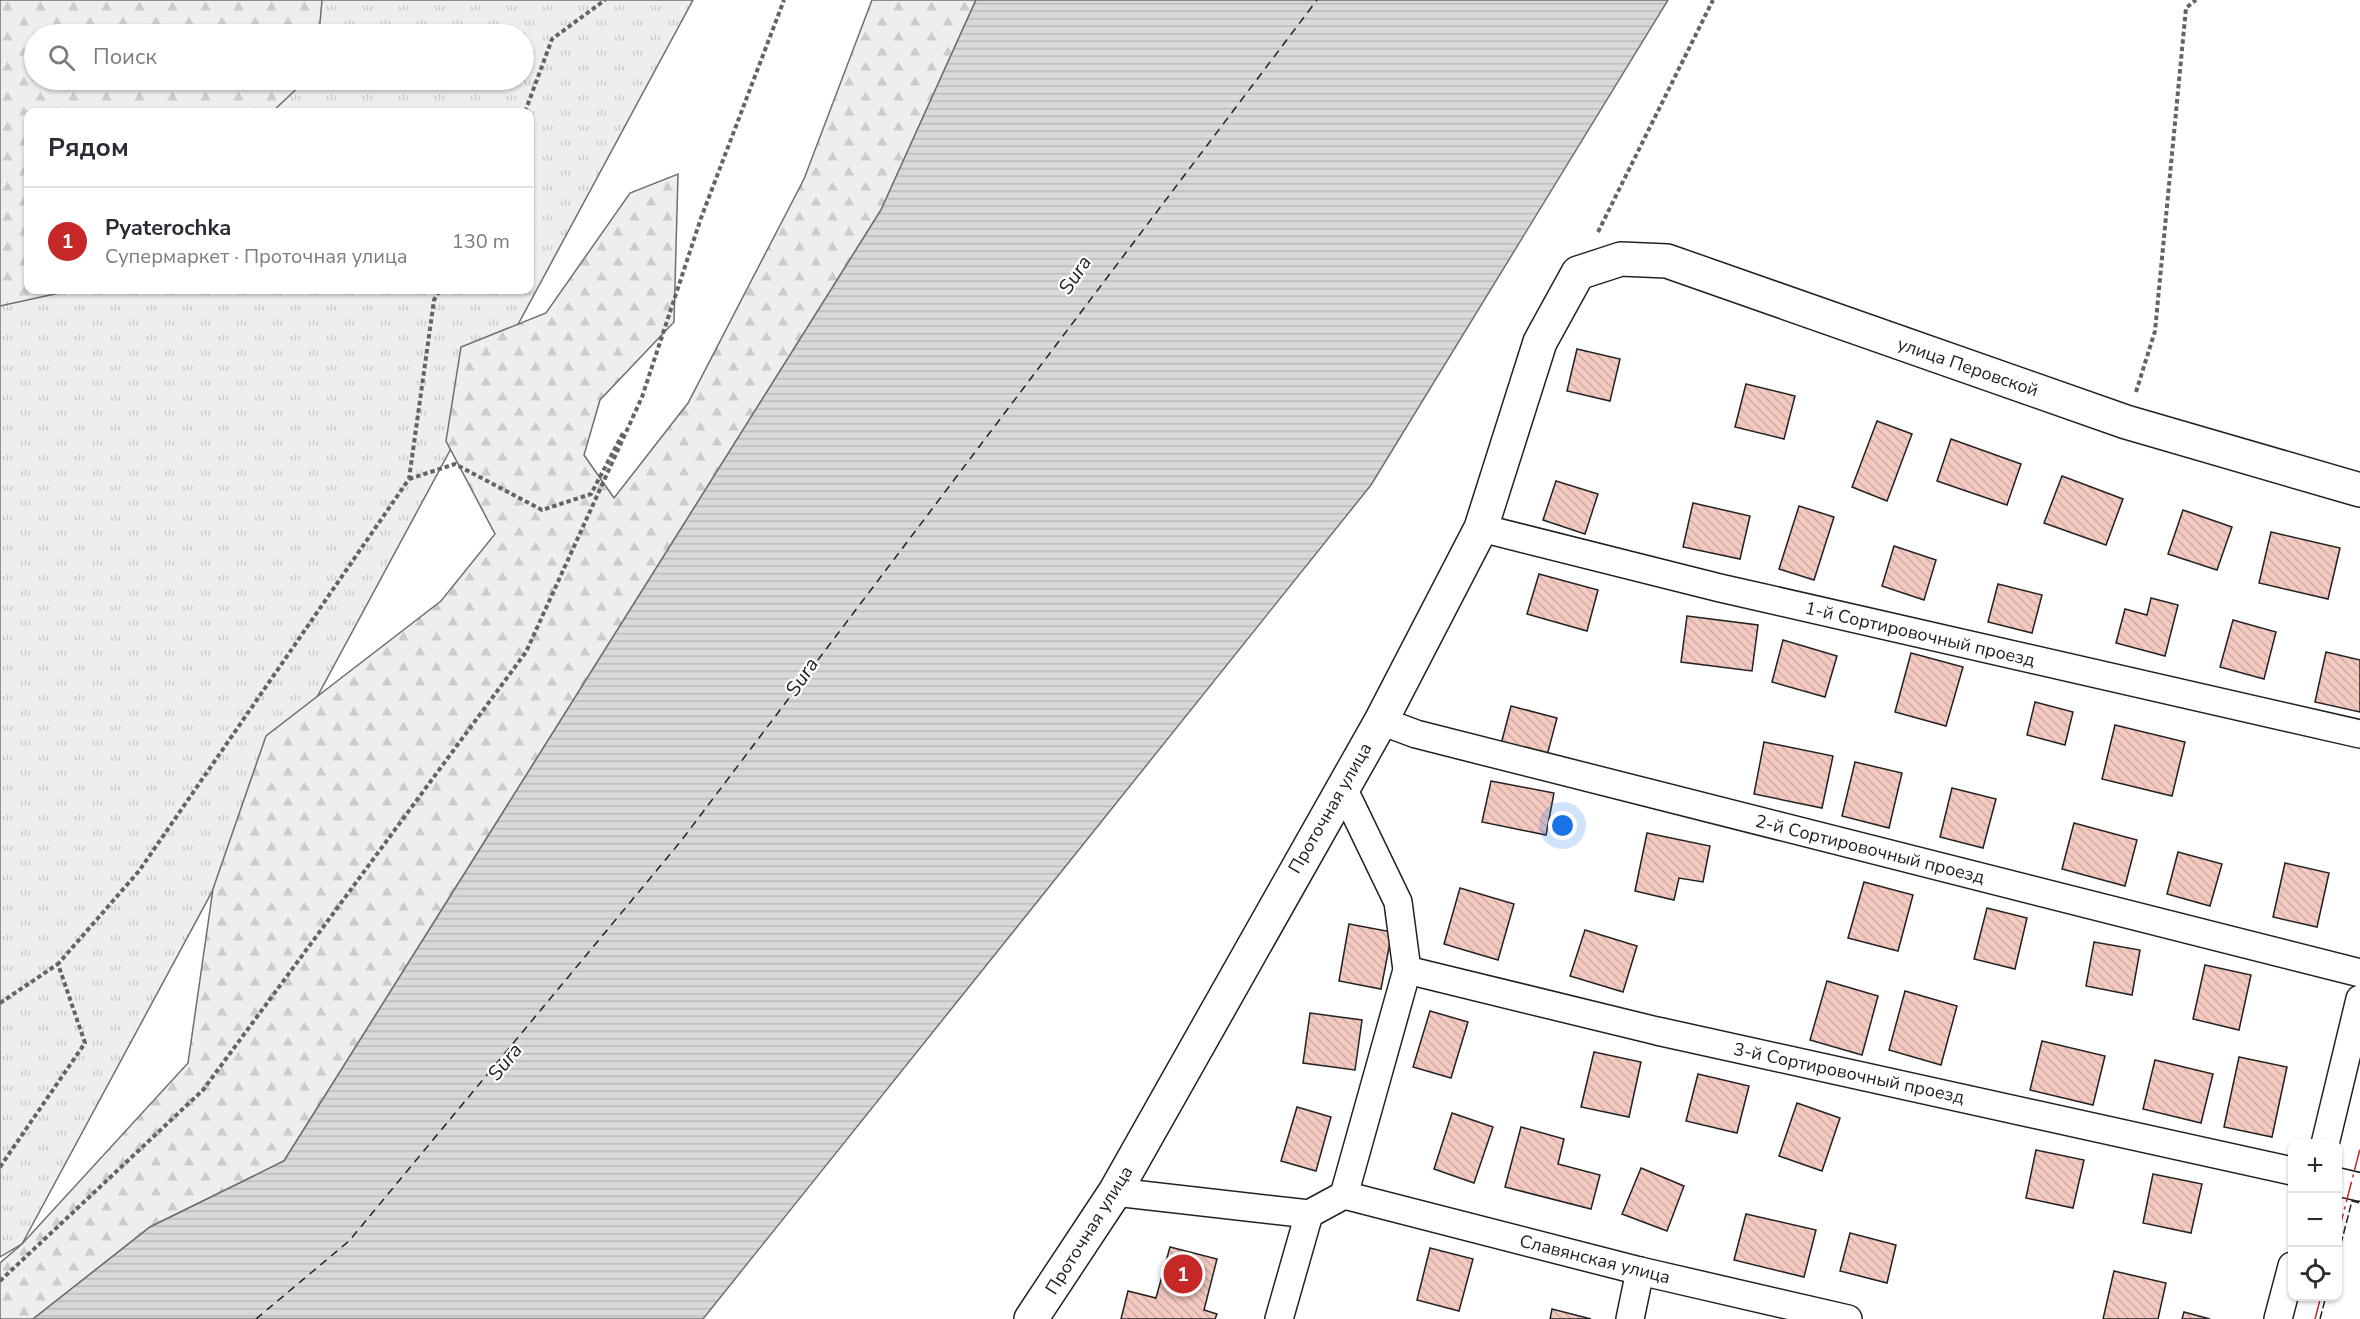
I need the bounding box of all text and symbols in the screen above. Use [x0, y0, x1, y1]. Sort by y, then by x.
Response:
search box [24, 24, 534, 90]
icon: search [45, 41, 78, 74]
text: Поиск [93, 42, 157, 72]
text: Рядом [48, 130, 129, 165]
text: Pyaterochka [105, 213, 231, 243]
text: 1 [62, 228, 74, 255]
text: 130 m [452, 228, 510, 255]
text: Супермаркет · Проточная улица [105, 243, 408, 270]
water label: Sura [1052, 250, 1098, 300]
street label: улица Перовской [1894, 332, 2042, 402]
street label: 1-й Сортировочный проезд [1803, 596, 2038, 672]
water label: Sura [779, 652, 825, 702]
street label: Проточная улица [1283, 738, 1377, 878]
street label: 2-й Сортировочный проезд [1753, 809, 1987, 889]
your location [1548, 811, 1577, 840]
water label: Sura [482, 1037, 528, 1087]
street label: 3-й Сортировочный проезд [1731, 1037, 1967, 1109]
map controls [2288, 1139, 2342, 1301]
button: + [2288, 1139, 2342, 1193]
street label: Проточная улица [1040, 1161, 1138, 1299]
button: − [2288, 1193, 2342, 1247]
street label: Славянская улица [1517, 1229, 1673, 1289]
button: locate [2288, 1247, 2342, 1301]
pin: 1 [1164, 1252, 1202, 1296]

